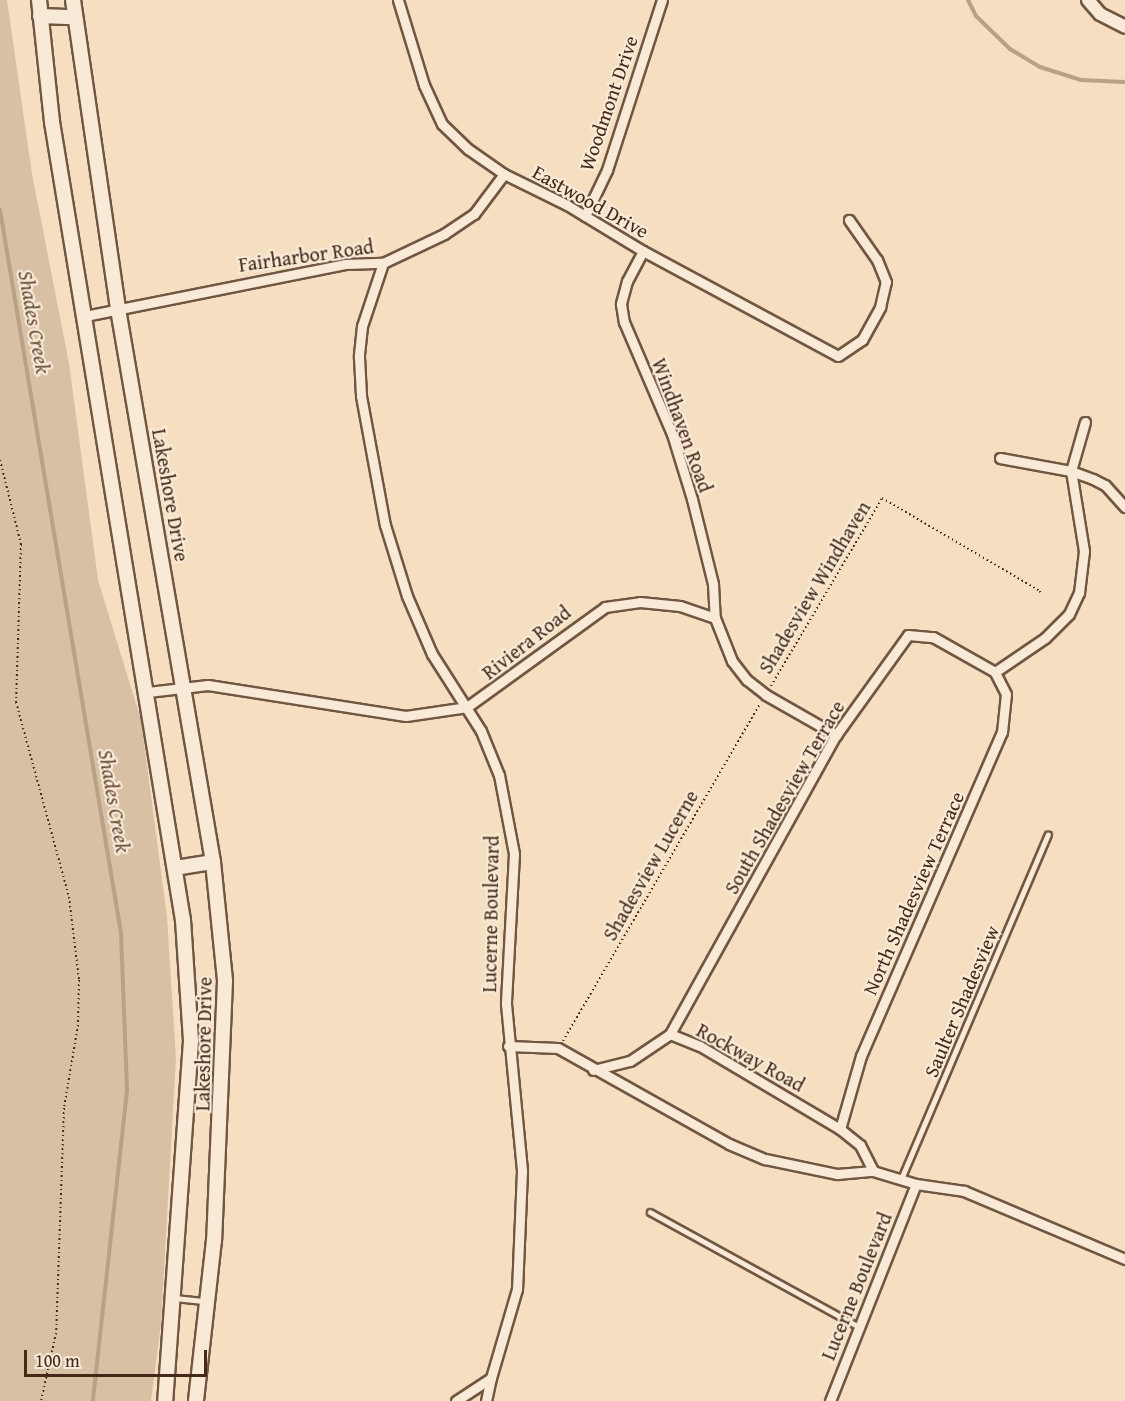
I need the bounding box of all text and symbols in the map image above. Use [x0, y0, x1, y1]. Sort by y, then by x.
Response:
street label: Woodmont Drive [574, 32, 642, 174]
street label: Eastwood Drive [529, 159, 653, 243]
street label: Fairharbor Road [237, 234, 375, 276]
water label: Shades Creek [13, 268, 55, 376]
street label: Windhaven Road [648, 355, 718, 495]
street label: Lakeshore Drive [148, 427, 194, 563]
street label: Shadesview Windhaven [753, 496, 875, 678]
street label: Riviera Road [477, 600, 575, 684]
street label: South Shadesview Terrace [719, 696, 849, 898]
water label: Shades Creek [93, 747, 135, 855]
street label: Shadesview Lucerne [597, 786, 703, 944]
street label: North Shadesview Terrace [857, 788, 969, 998]
street label: Lucerne Boulevard [477, 835, 503, 993]
street label: Saulter Shadesview [918, 922, 1004, 1080]
street label: Lakeshore Drive [190, 977, 216, 1111]
street label: Rockway Road [693, 1017, 809, 1097]
street label: Lucerne Boulevard [815, 1209, 897, 1363]
scale bar [27, 1338, 210, 1376]
text: 100 m [35, 1347, 80, 1374]

